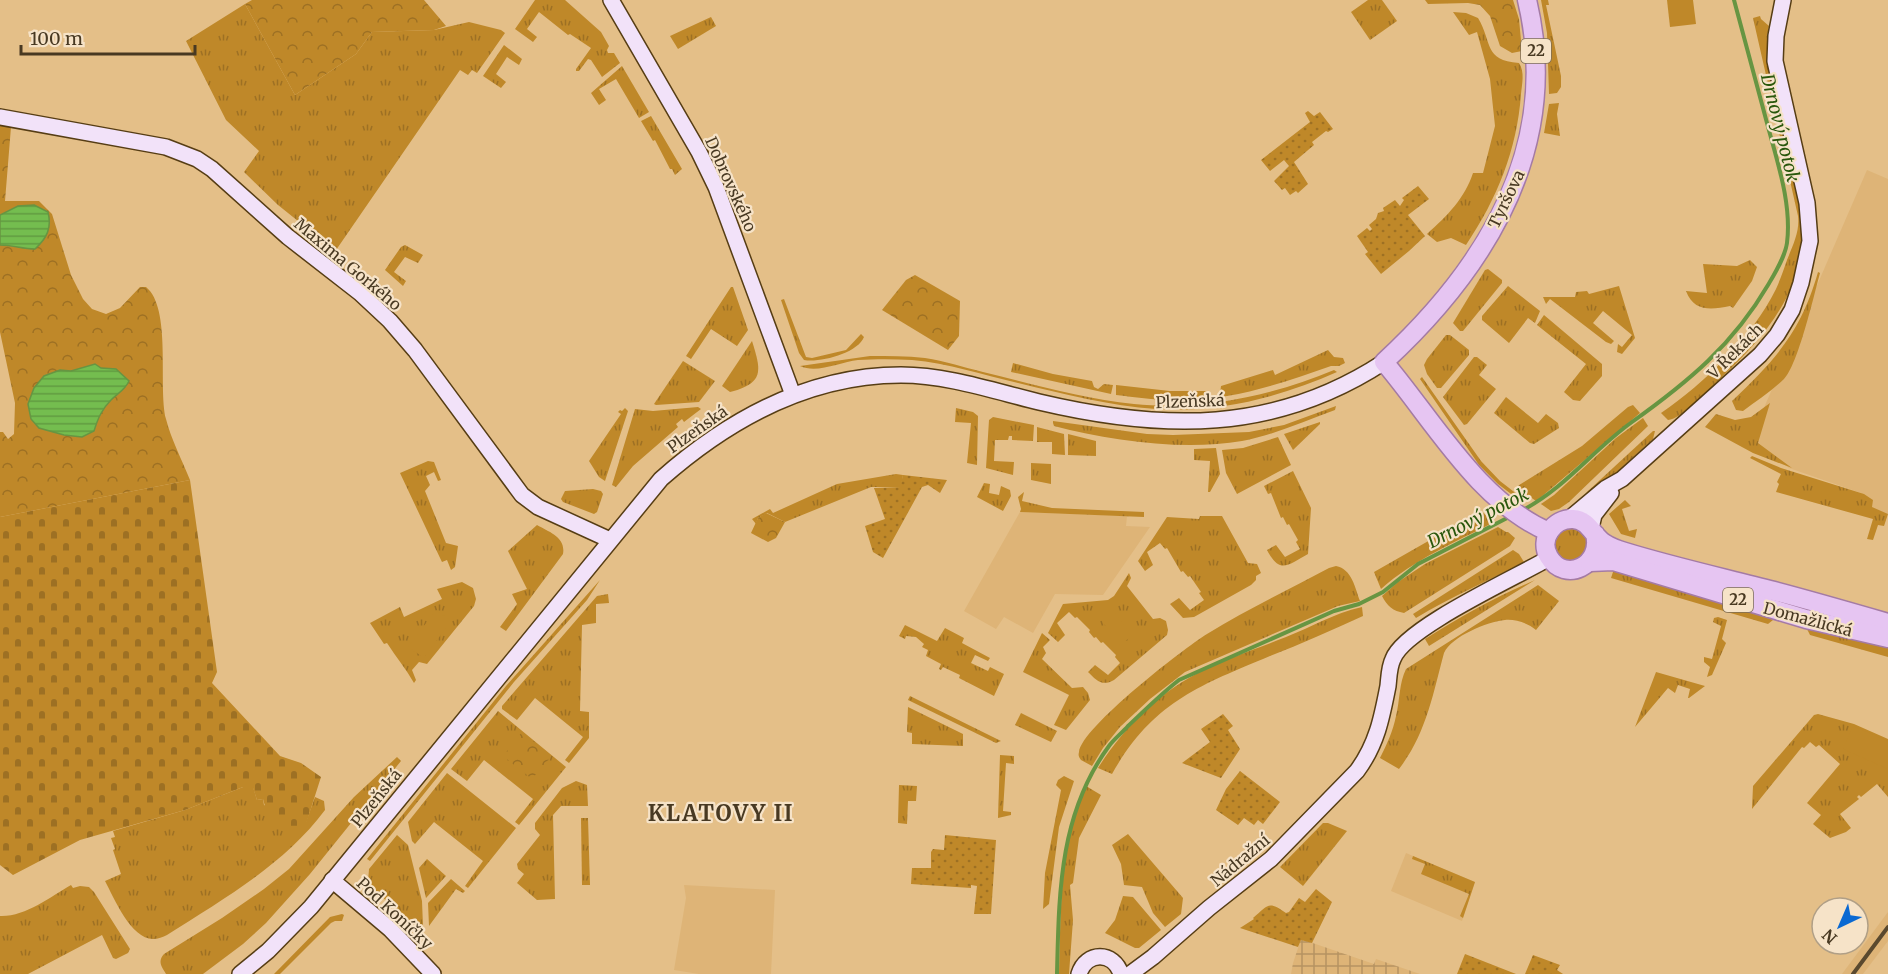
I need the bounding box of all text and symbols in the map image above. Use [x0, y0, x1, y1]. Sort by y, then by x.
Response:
scale bar [21, 18, 195, 56]
text: 100 m [30, 27, 83, 50]
road number: 22 [1521, 39, 1551, 63]
water label: Drnový potok [1756, 70, 1805, 185]
street label: Dobrovského [701, 133, 761, 235]
street label: Tyršova [1483, 166, 1529, 231]
street label: Maxima Gorkého [290, 213, 406, 315]
street label: V Řekách [1702, 319, 1767, 384]
street label: Plzeňská [1155, 390, 1225, 412]
street label: Plzeňská [663, 401, 731, 457]
water label: Drnový potok [1422, 482, 1532, 553]
road number: 22 [1723, 588, 1753, 612]
street label: Domažlická [1761, 597, 1855, 641]
street label: Plzeňská [346, 765, 406, 831]
district label: KLATOVY II [648, 799, 794, 827]
street label: Nádražní [1206, 829, 1274, 890]
street label: Pod Koníčky [353, 873, 438, 954]
north arrow [1810, 896, 1870, 956]
text: N [1818, 925, 1841, 948]

